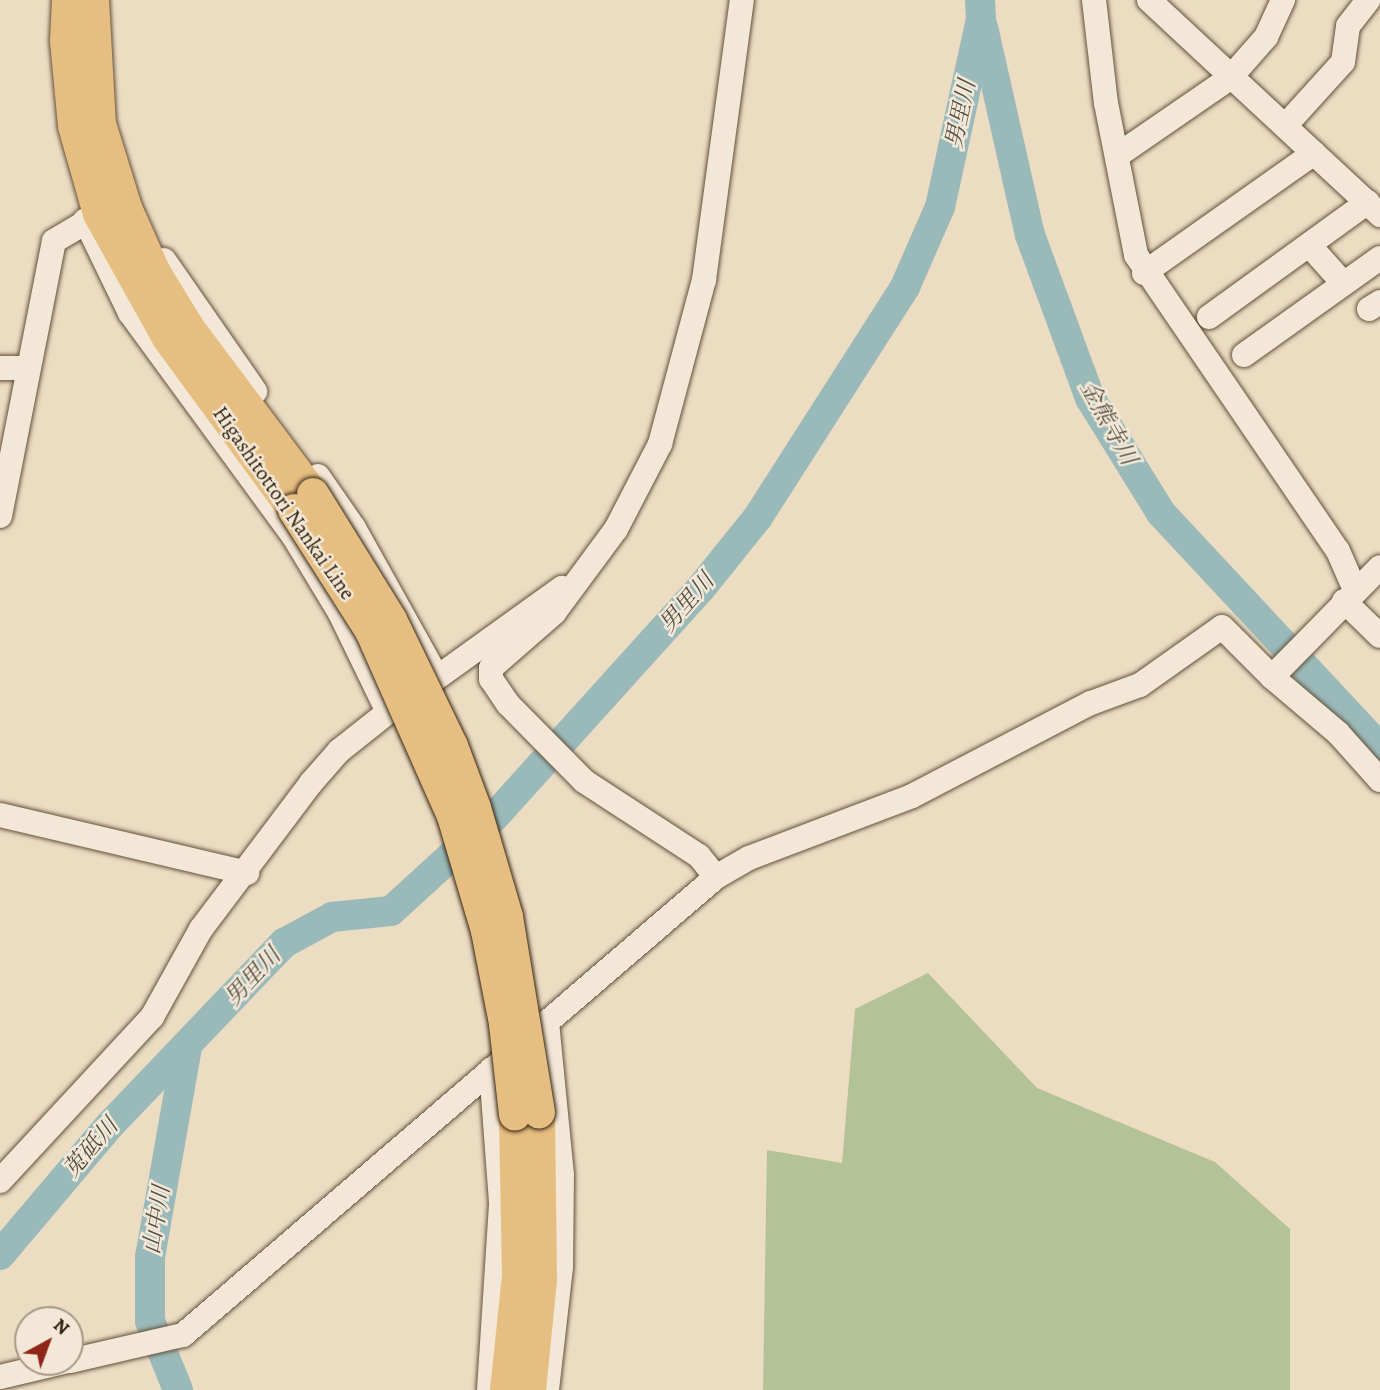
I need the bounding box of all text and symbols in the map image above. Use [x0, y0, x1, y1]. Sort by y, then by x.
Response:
water label: 男里川 [940, 77, 982, 151]
water label: 金熊寺川 [1074, 376, 1142, 470]
street label: Higashitottori Nankai Line [208, 401, 360, 605]
water label: 男里川 [654, 568, 720, 638]
water label: 男里川 [219, 942, 287, 1012]
water label: 莵砥川 [58, 1113, 124, 1183]
water label: 山中川 [138, 1184, 176, 1256]
north arrow [14, 1306, 84, 1376]
text: N [48, 1312, 75, 1341]

